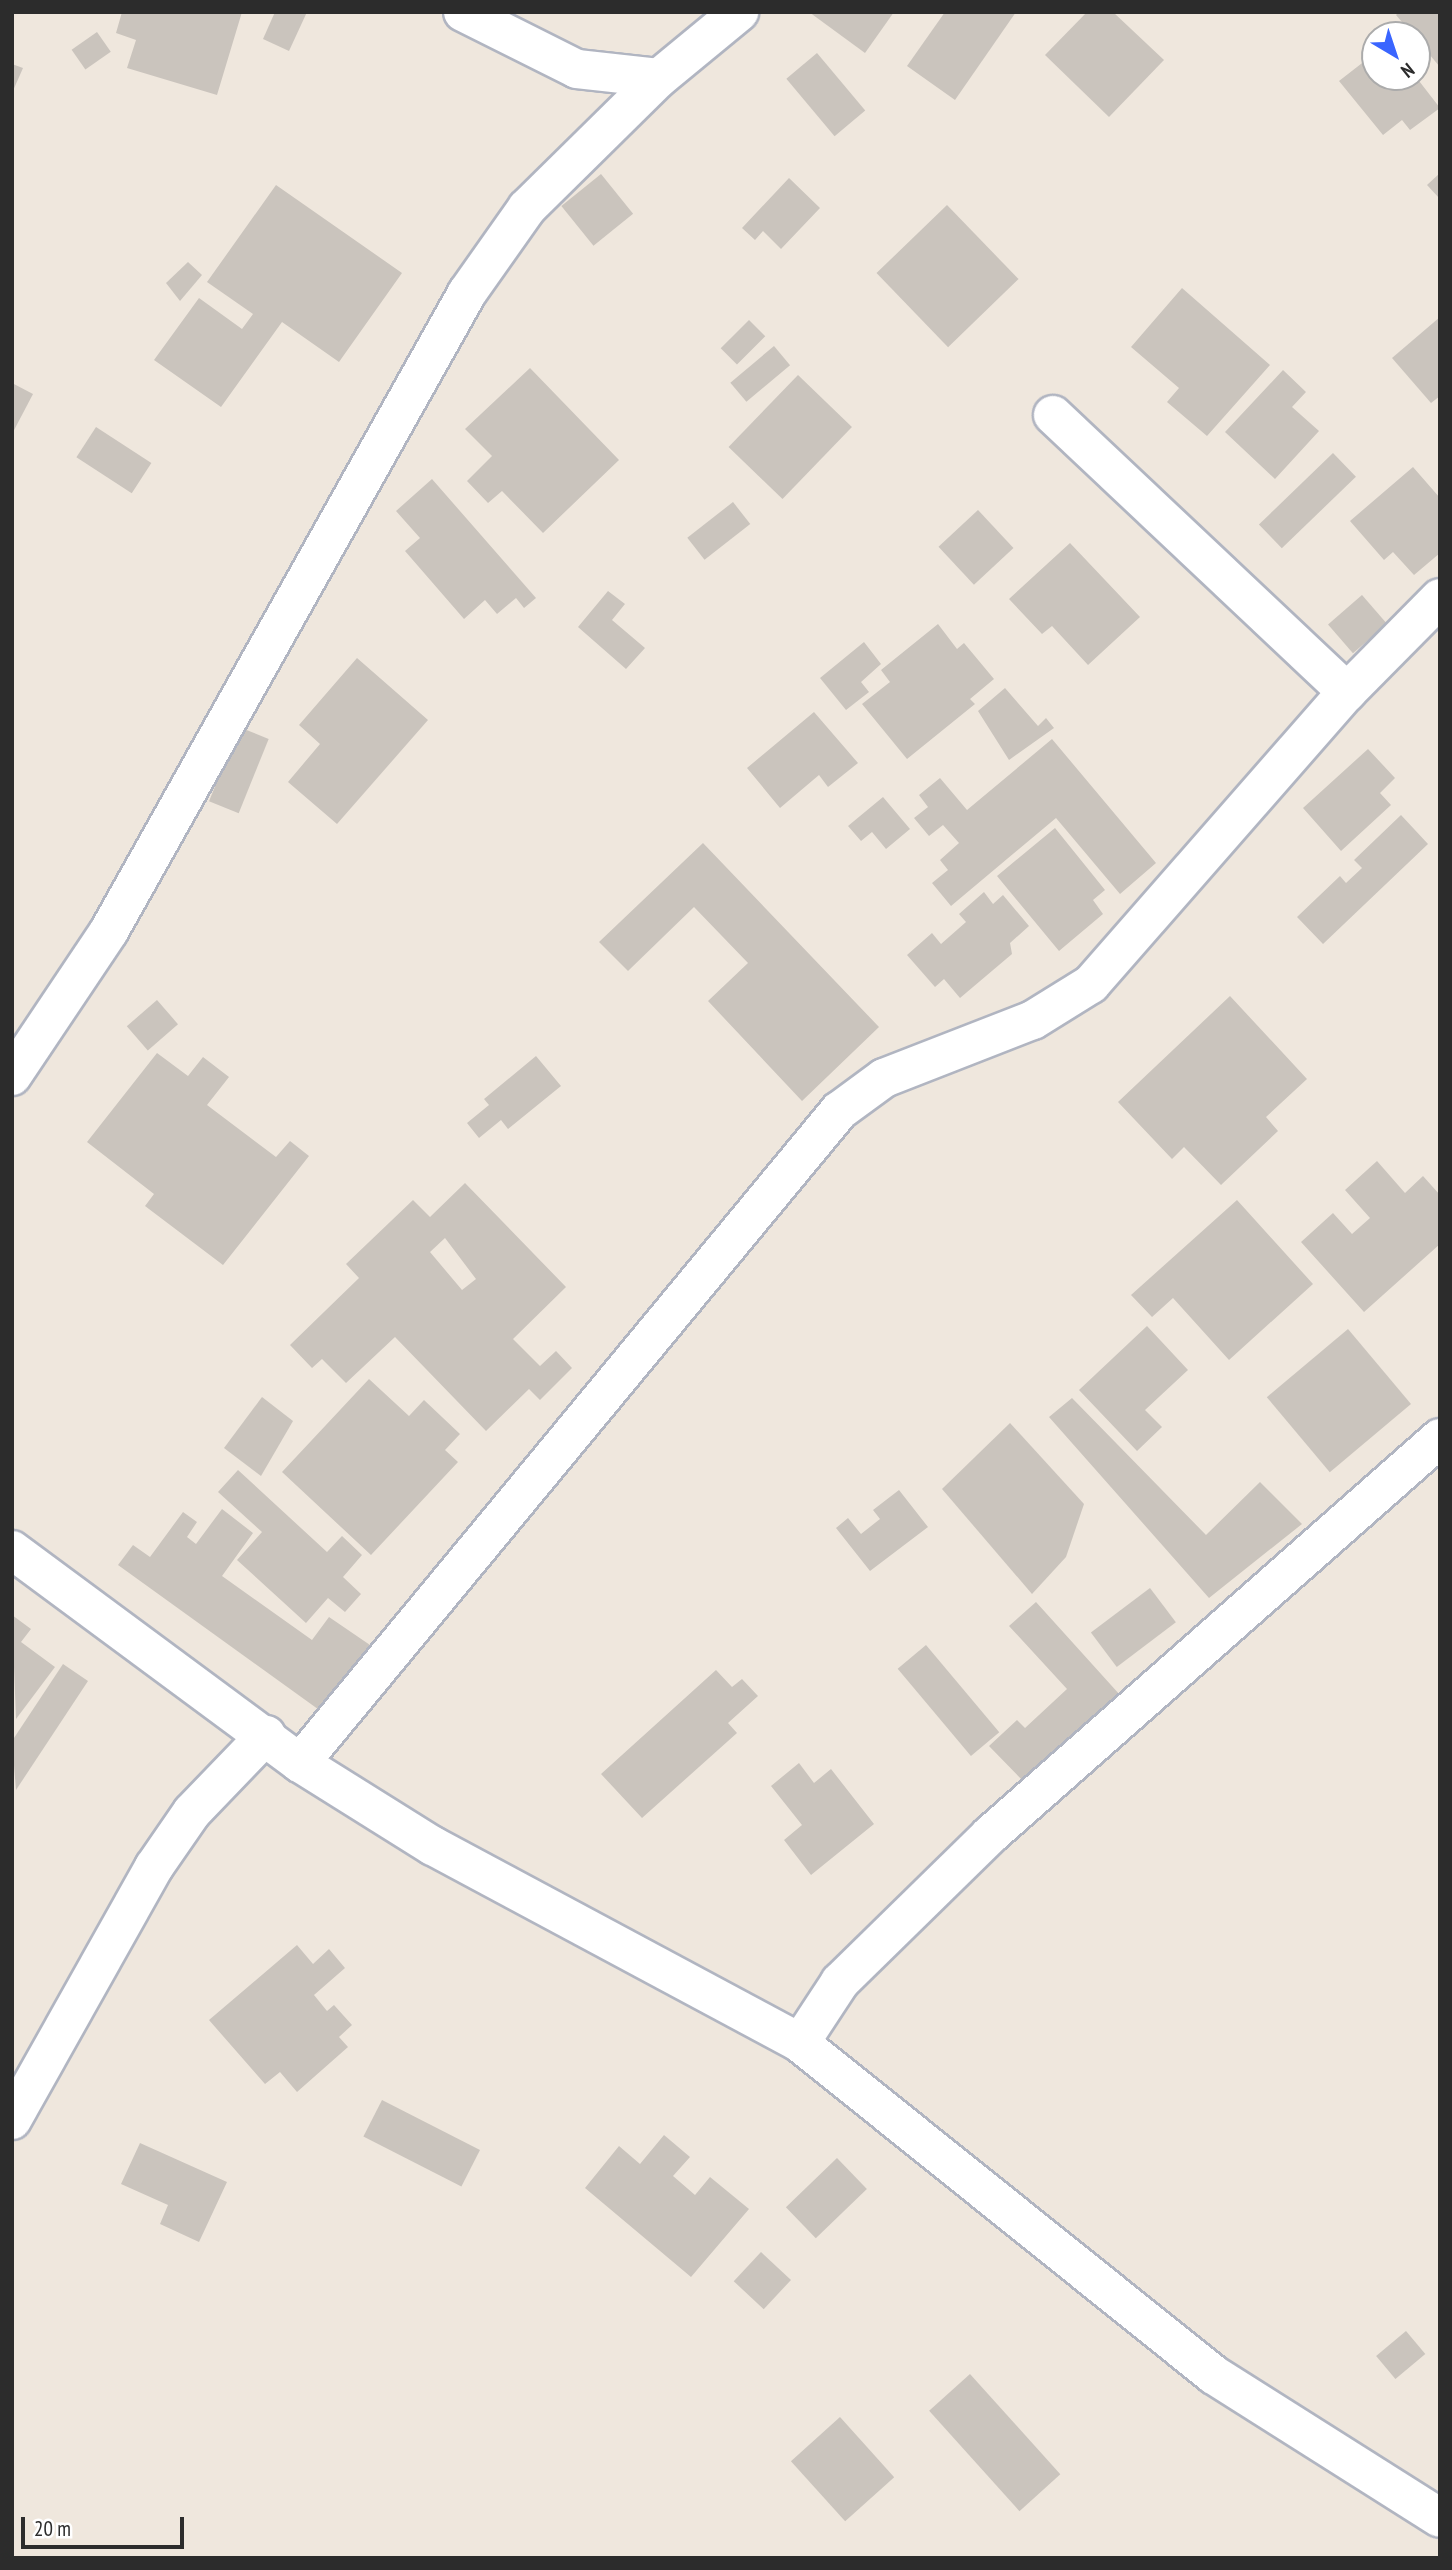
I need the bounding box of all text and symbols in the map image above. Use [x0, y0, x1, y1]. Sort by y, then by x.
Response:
north arrow [1361, 21, 1431, 91]
text: N [1396, 58, 1420, 83]
scale bar [24, 2504, 187, 2548]
text: 20 m [34, 2515, 71, 2542]

